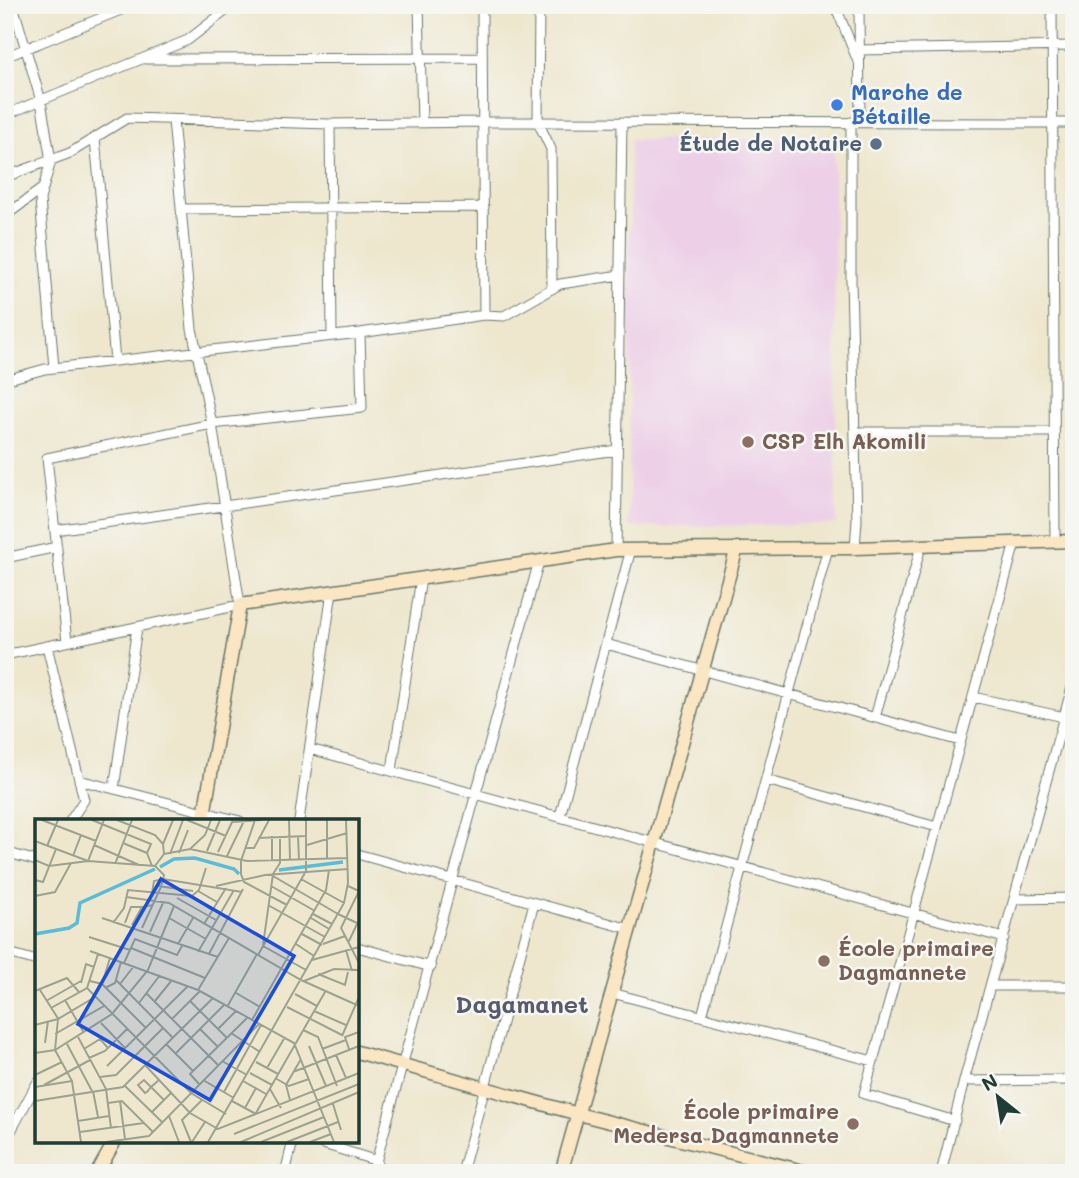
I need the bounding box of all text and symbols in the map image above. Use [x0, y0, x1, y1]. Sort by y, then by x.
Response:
place label: Marche de Bétaille [851, 78, 962, 129]
marker: Marche de Bétaille [829, 97, 845, 113]
place label: Étude de Notaire [679, 129, 862, 156]
marker: Étude de Notaire [868, 136, 884, 152]
place label: CSP Elh Akomili [762, 427, 927, 454]
marker: CSP Elh Akomili [740, 434, 756, 450]
inset map [35, 819, 359, 1143]
place label: École primaire Dagmannete [838, 934, 994, 985]
marker: École primaire Dagmannete [816, 953, 832, 969]
district label: Dagamanet [455, 988, 589, 1019]
north arrow [964, 1062, 1034, 1132]
text: N [977, 1067, 1002, 1096]
place label: École primaire Medersa Dagmannete [613, 1097, 839, 1148]
marker: École primaire Medersa Dagmannete [845, 1116, 861, 1132]

